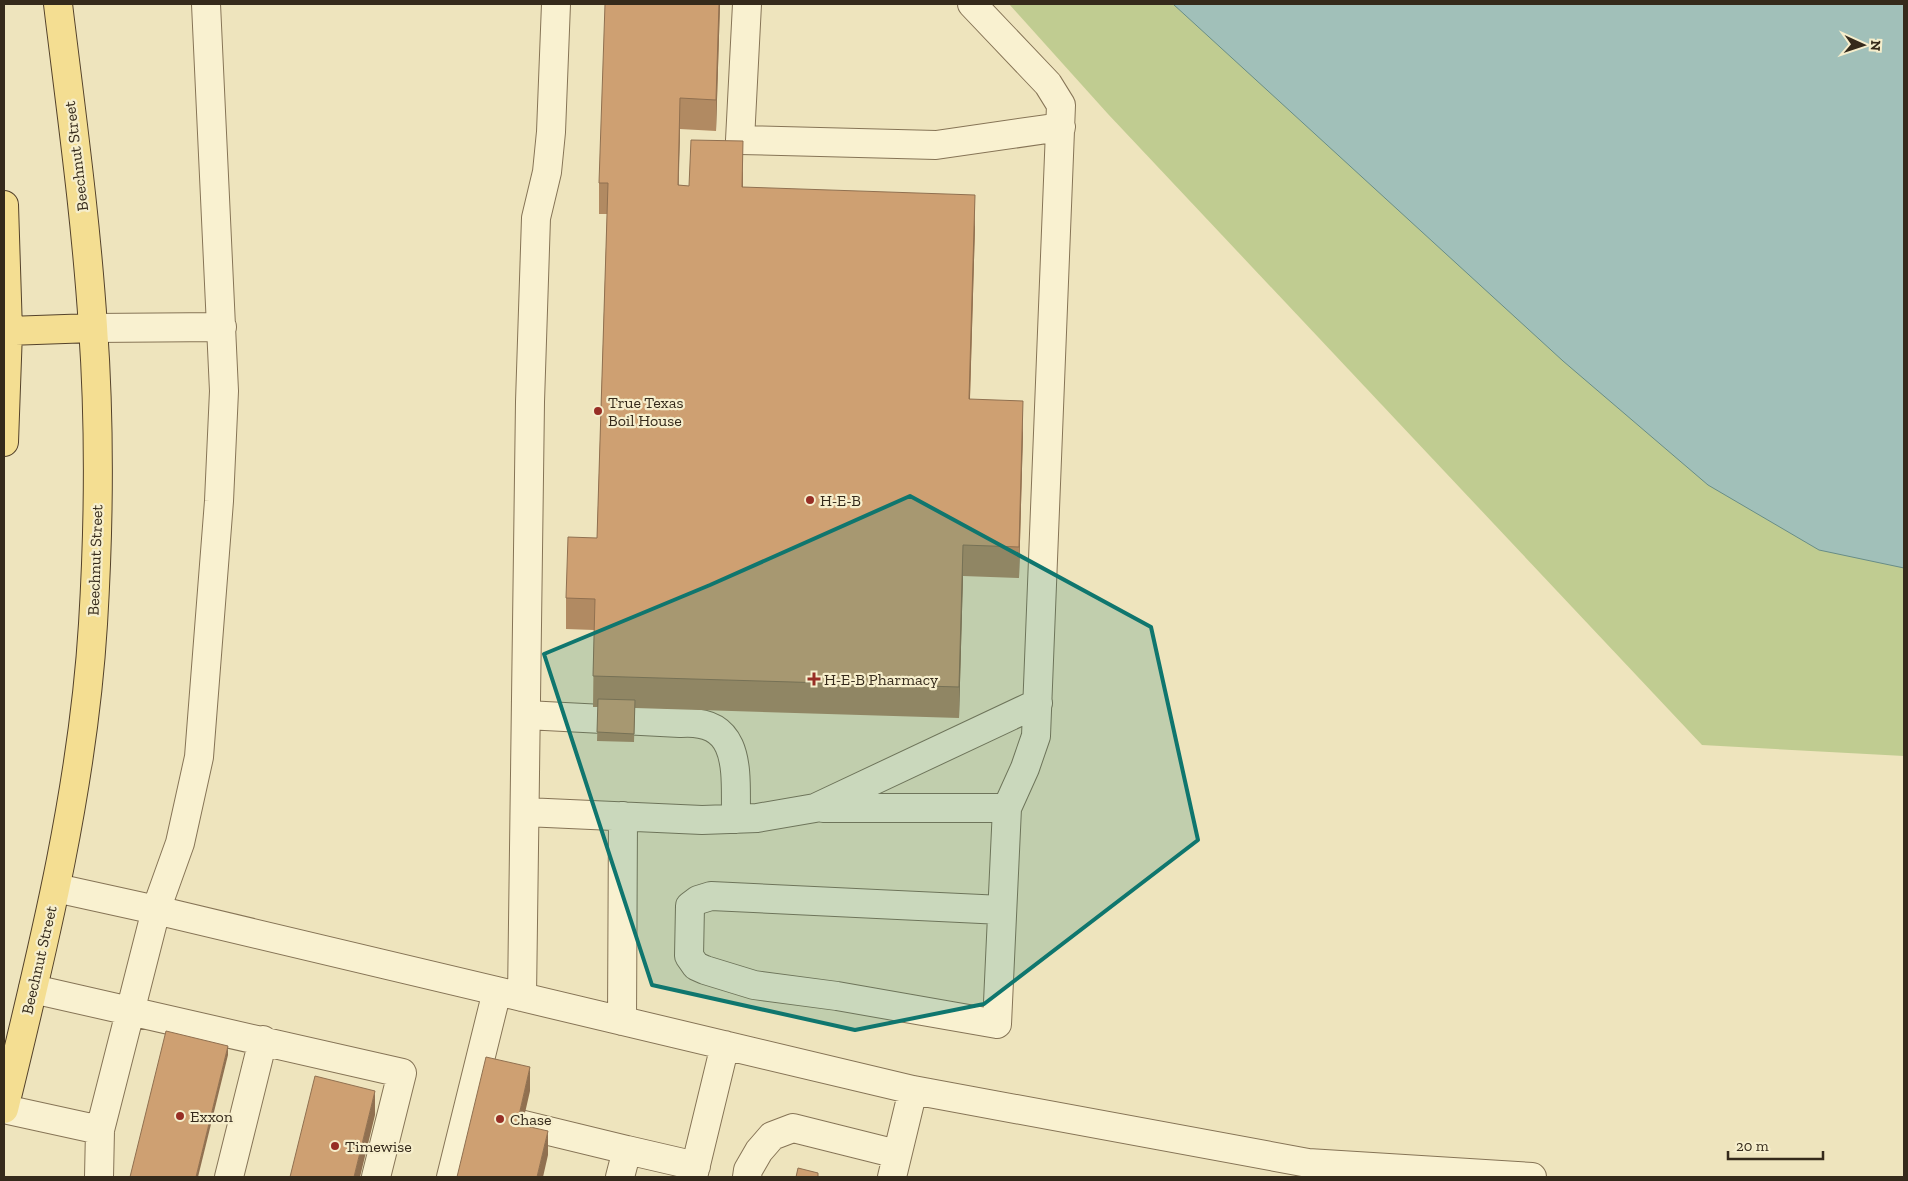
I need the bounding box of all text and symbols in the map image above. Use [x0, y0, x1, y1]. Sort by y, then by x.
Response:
north arrow [1838, 20, 1888, 70]
text: N [1867, 40, 1884, 52]
street label: Beechnut Street [60, 100, 92, 212]
place label: True Texas Boil House [608, 393, 683, 430]
marker: True Texas Boil House [592, 405, 604, 417]
place label: H-E-B [820, 491, 861, 510]
marker: H-E-B [804, 494, 816, 506]
street label: Beechnut Street [84, 504, 106, 616]
place label: H-E-B Pharmacy [824, 670, 939, 689]
marker: H-E-B Pharmacy [808, 673, 820, 685]
street label: Beechnut Street [17, 904, 61, 1016]
place label: Exxon [190, 1107, 234, 1126]
marker: Exxon [174, 1110, 186, 1122]
place label: Chase [510, 1110, 552, 1129]
marker: Chase [494, 1113, 506, 1125]
scale bar [1728, 1128, 1823, 1160]
place label: Timewise [345, 1137, 412, 1156]
text: 20 m [1736, 1137, 1769, 1155]
marker: Timewise [329, 1140, 341, 1152]

